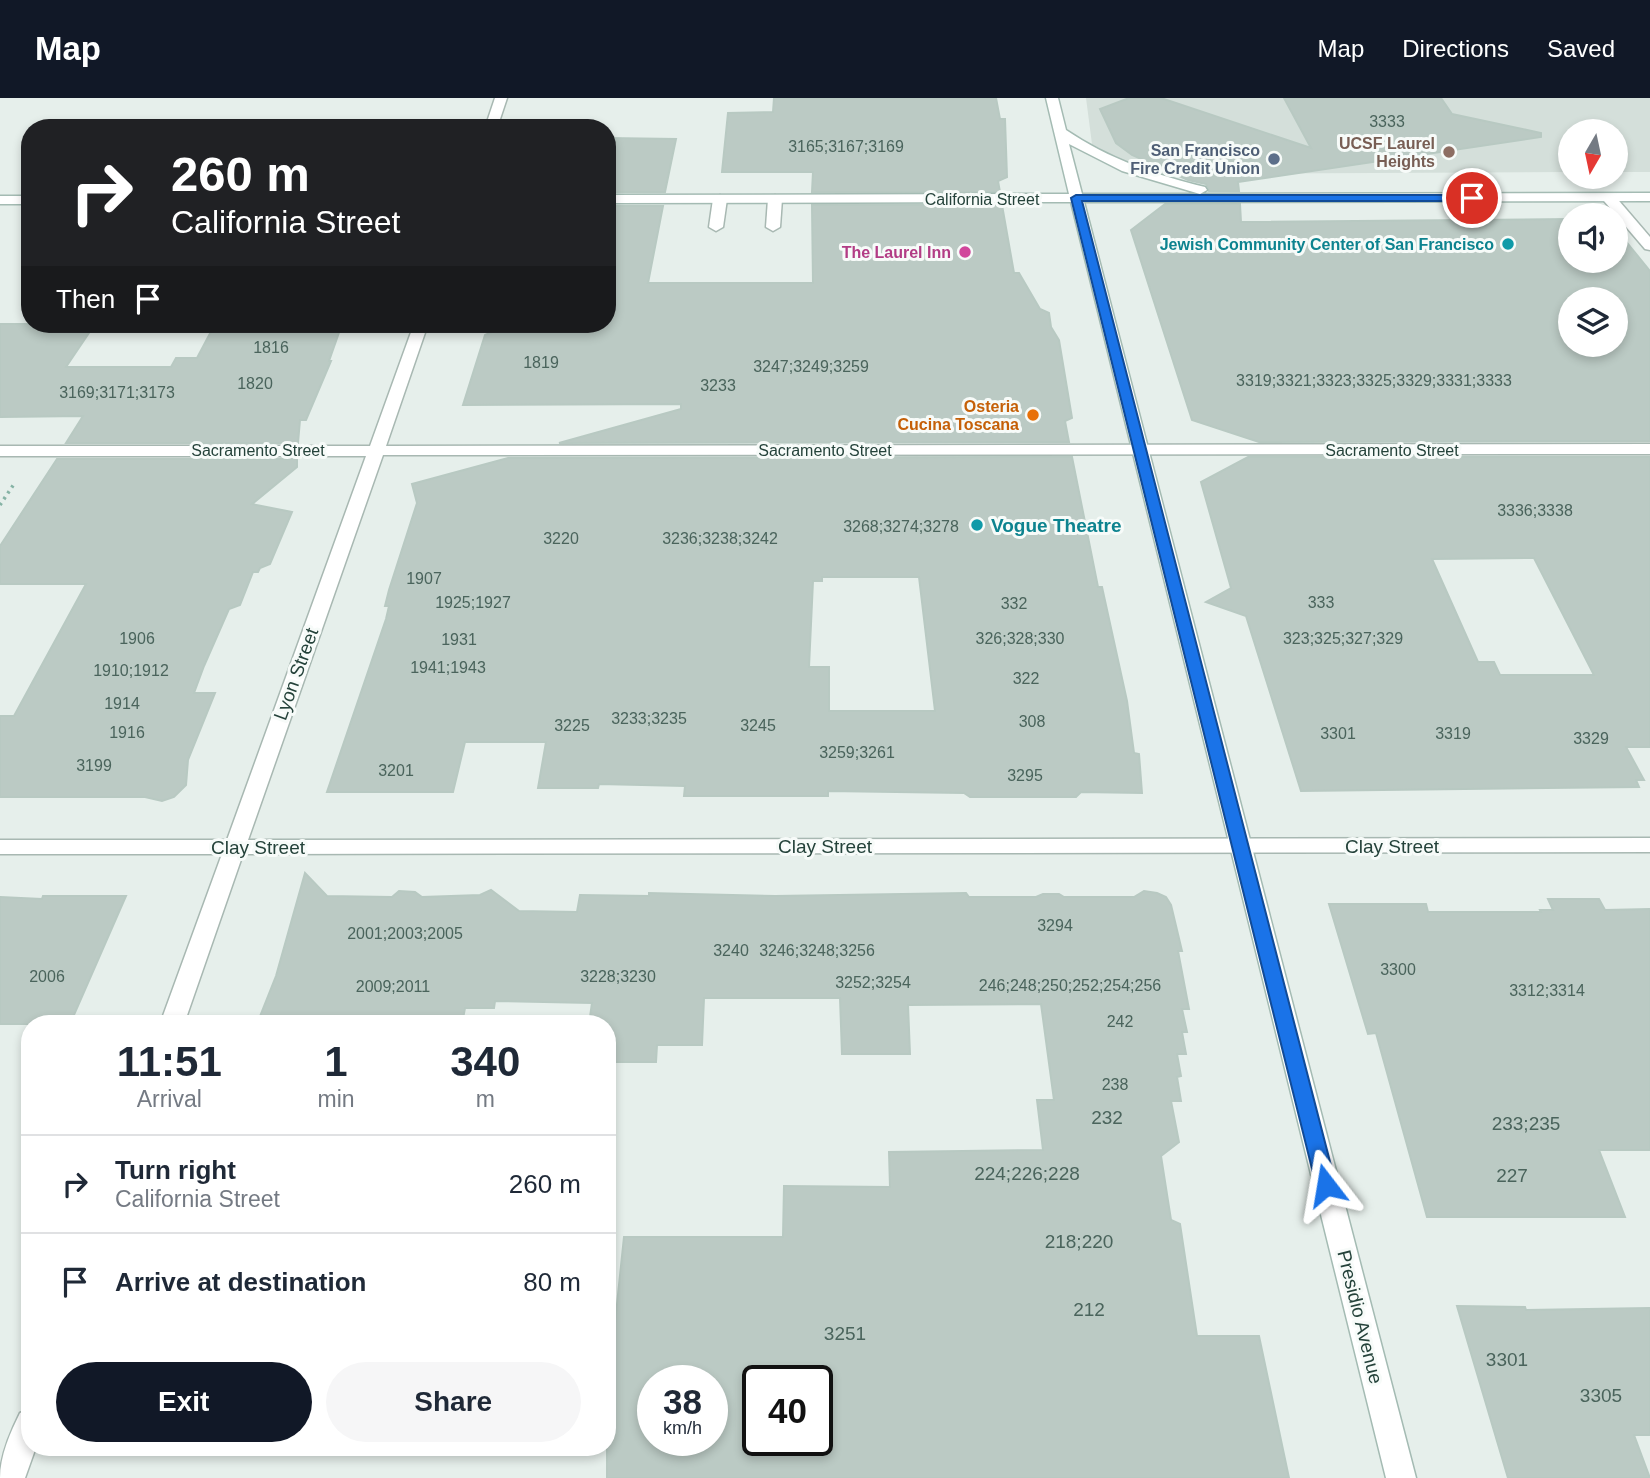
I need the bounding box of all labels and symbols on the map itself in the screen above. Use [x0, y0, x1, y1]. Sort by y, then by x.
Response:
house number: 3333 [1369, 113, 1405, 130]
north arrow [1558, 119, 1628, 189]
place label: UCSF Laurel Heights [1339, 135, 1435, 170]
house number: 3165;3167;3169 [788, 138, 904, 155]
place label: San Francisco Fire Credit Union [1130, 142, 1260, 177]
marker: UCSF Laurel Heights [1441, 144, 1457, 160]
marker: San Francisco Fire Credit Union [1266, 151, 1282, 167]
pin [1442, 168, 1502, 228]
street label: California Street [925, 191, 1040, 208]
place label: Jewish Community Center of San Francisco [1160, 236, 1494, 253]
marker: Jewish Community Center of San Francisco [1500, 236, 1516, 252]
place label: The Laurel Inn [842, 244, 951, 261]
marker: The Laurel Inn [957, 244, 973, 260]
house number: 1816 [253, 339, 289, 356]
house number: 1819 [523, 354, 559, 371]
house number: 3247;3249;3259 [753, 358, 869, 375]
house number: 3319;3321;3323;3325;3329;3331;3333 [1236, 372, 1512, 389]
house number: 1820 [237, 375, 273, 392]
house number: 3233 [700, 377, 736, 394]
house number: 3169;3171;3173 [59, 384, 175, 401]
place label: Osteria Cucina Toscana [897, 398, 1019, 433]
marker: Osteria Cucina Toscana [1025, 407, 1041, 423]
street label: Sacramento Street [191, 442, 325, 459]
street label: Sacramento Street [758, 442, 892, 459]
street label: Sacramento Street [1325, 442, 1459, 459]
house number: 3336;3338 [1497, 502, 1573, 519]
place label: Vogue Theatre [991, 515, 1122, 536]
marker: Vogue Theatre [969, 517, 985, 533]
house number: 3268;3274;3278 [843, 518, 959, 535]
house number: 3220 [543, 530, 579, 547]
house number: 3236;3238;3242 [662, 530, 778, 547]
house number: 1907 [406, 570, 442, 587]
house number: 1925;1927 [435, 594, 511, 611]
house number: 333 [1308, 594, 1334, 611]
house number: 332 [1001, 595, 1027, 612]
street label: Lyon Street [270, 624, 323, 723]
house number: 1906 [119, 630, 155, 647]
house number: 326;328;330 [976, 630, 1065, 647]
house number: 323;325;327;329 [1283, 630, 1403, 647]
house number: 1931 [441, 631, 477, 648]
house number: 1941;1943 [410, 659, 486, 676]
house number: 1910;1912 [93, 662, 169, 679]
house number: 322 [1013, 670, 1039, 687]
house number: 1914 [104, 695, 140, 712]
house number: 3233;3235 [611, 710, 687, 727]
house number: 308 [1019, 713, 1045, 730]
house number: 3225 [554, 717, 590, 734]
house number: 3245 [740, 717, 776, 734]
house number: 1916 [109, 724, 145, 741]
house number: 3301 [1320, 725, 1356, 742]
house number: 3319 [1435, 725, 1471, 742]
house number: 3329 [1573, 730, 1609, 747]
house number: 3259;3261 [819, 744, 895, 761]
house number: 3199 [76, 757, 112, 774]
house number: 3201 [378, 762, 414, 779]
house number: 3295 [1007, 767, 1043, 784]
street label: Clay Street [778, 836, 873, 857]
street label: Clay Street [1345, 836, 1440, 857]
street label: Clay Street [211, 837, 306, 858]
house number: 3294 [1037, 917, 1073, 934]
house number: 2001;2003;2005 [347, 925, 463, 942]
house number: 3240 [713, 942, 749, 959]
house number: 3246;3248;3256 [759, 942, 875, 959]
house number: 3300 [1380, 961, 1416, 978]
house number: 2006 [29, 968, 65, 985]
house number: 3228;3230 [580, 968, 656, 985]
house number: 3252;3254 [835, 974, 911, 991]
house number: 246;248;250;252;254;256 [979, 977, 1161, 994]
house number: 2009;2011 [356, 978, 430, 995]
house number: 3312;3314 [1509, 982, 1585, 999]
house number: 242 [1107, 1013, 1133, 1030]
house number: 238 [1102, 1076, 1128, 1093]
house number: 232 [1091, 1107, 1123, 1128]
house number: 233;235 [1492, 1113, 1560, 1134]
position arrow [1289, 1148, 1363, 1222]
house number: 224;226;228 [974, 1163, 1080, 1184]
house number: 227 [1496, 1165, 1528, 1186]
house number: 218;220 [1045, 1231, 1113, 1252]
street label: Presidio Avenue [1333, 1248, 1387, 1386]
house number: 212 [1073, 1299, 1105, 1320]
house number: 3251 [824, 1323, 866, 1344]
house number: 3301 [1486, 1349, 1528, 1370]
speed limit sign: 40 [742, 1365, 833, 1456]
house number: 3305 [1580, 1385, 1622, 1406]

